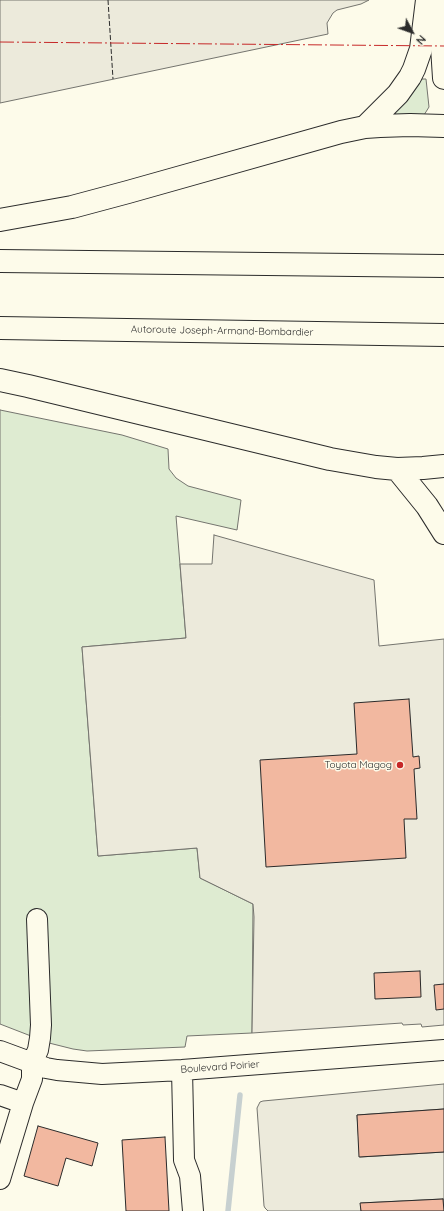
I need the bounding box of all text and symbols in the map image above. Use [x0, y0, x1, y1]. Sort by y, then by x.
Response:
north arrow [392, 12, 432, 52]
text: N [413, 32, 429, 48]
street label: Autoroute Joseph-Armand-Bombardier [131, 323, 313, 339]
place label: Toyota Magog [325, 759, 392, 771]
marker: Toyota Magog [395, 760, 405, 770]
street label: Boulevard Poirier [180, 1058, 260, 1076]

